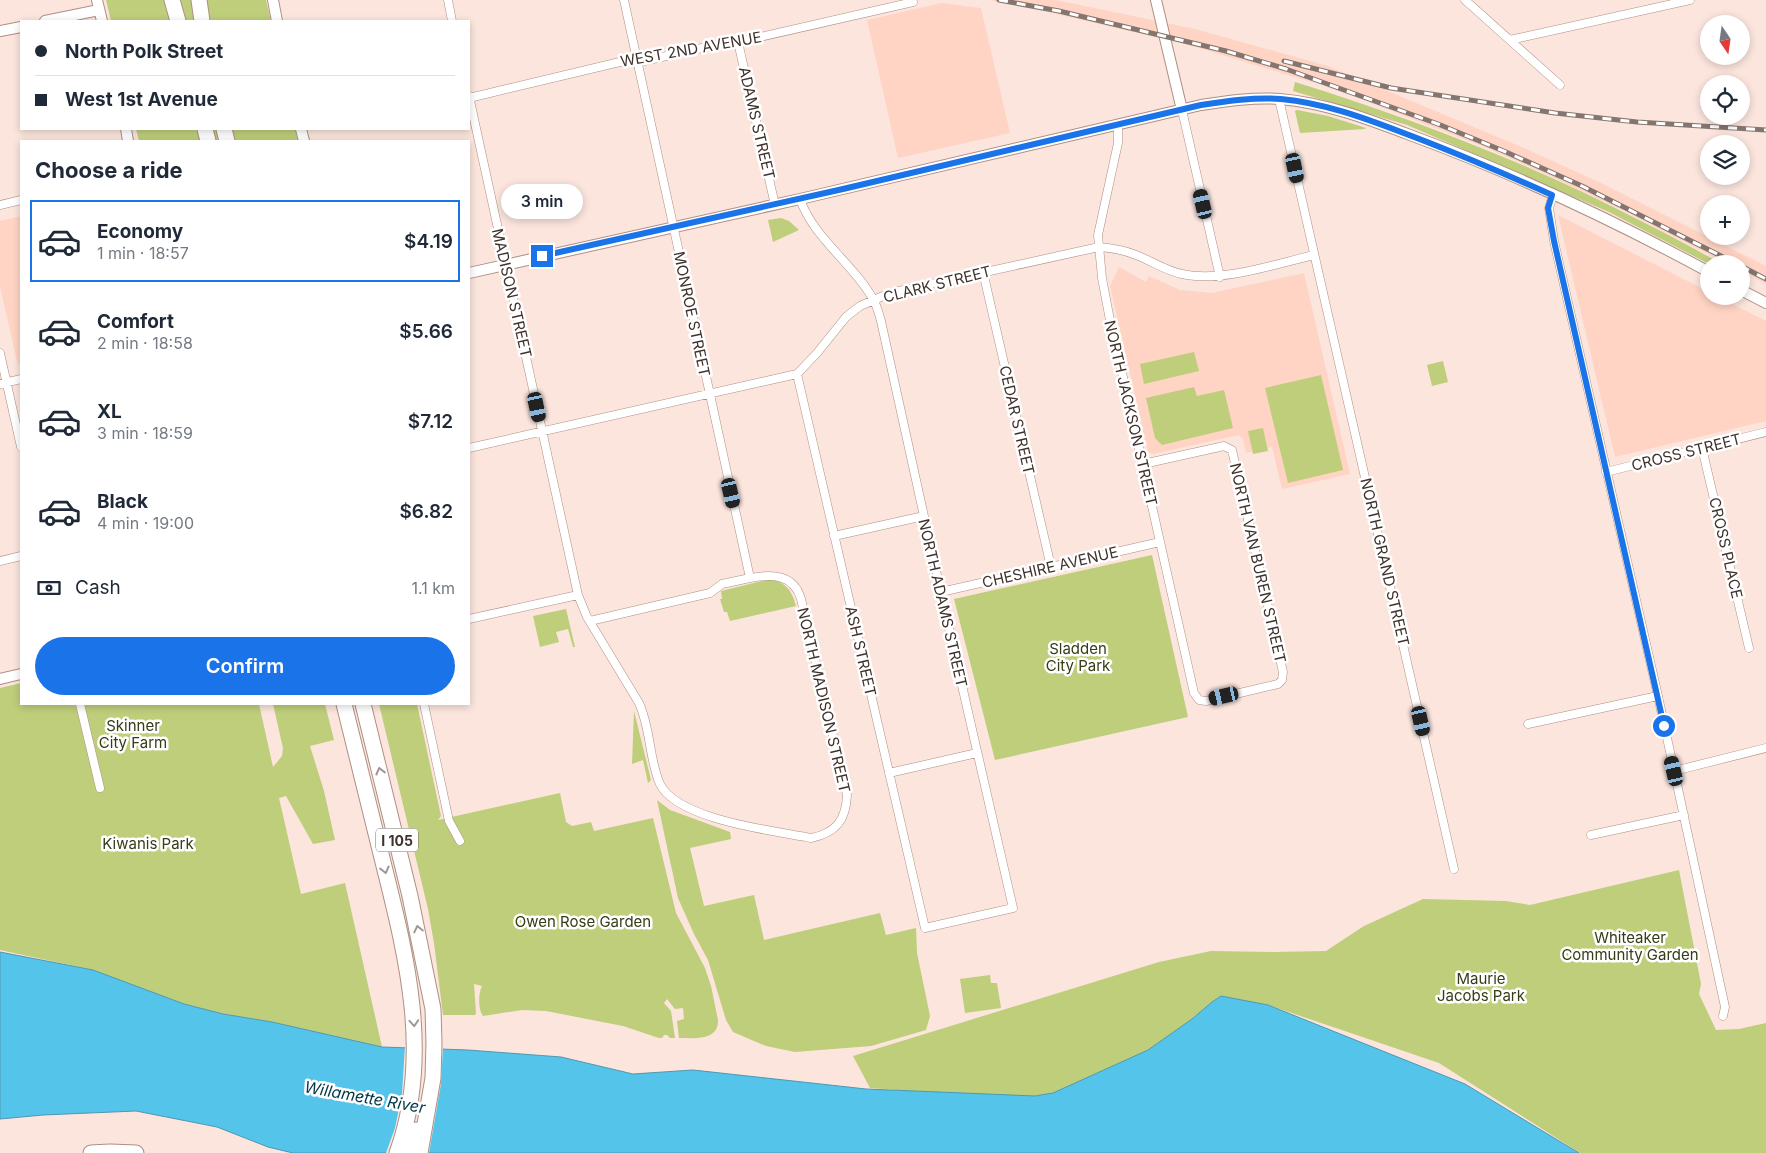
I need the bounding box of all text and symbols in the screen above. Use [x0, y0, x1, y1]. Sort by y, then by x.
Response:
north arrow [1700, 15, 1750, 65]
map controls [1700, 15, 1750, 305]
street label: WEST 2ND AVENUE [619, 27, 763, 71]
text: North Polk Street [65, 40, 223, 63]
street label: ADAMS STREET [735, 65, 779, 181]
button: locate [1700, 75, 1750, 125]
text: West 1st Avenue [65, 88, 218, 111]
button: layers [1700, 135, 1750, 185]
car [1284, 152, 1305, 184]
text: Choose a ride [35, 157, 183, 183]
callout: 3 min [501, 184, 583, 218]
car [1192, 188, 1213, 220]
text: 3 min [521, 191, 563, 211]
button: + [1700, 195, 1750, 245]
icon: car [37, 219, 82, 264]
text: Economy [97, 220, 183, 243]
street label: MADISON STREET [488, 227, 536, 359]
text: $4.19 [404, 230, 453, 253]
text: 1 min · 18:57 [97, 243, 189, 263]
route end [531, 245, 553, 267]
street label: MONROE STREET [669, 250, 715, 378]
button: − [1700, 255, 1750, 305]
street label: CLARK STREET [881, 261, 993, 307]
icon: car [37, 309, 82, 354]
text: Comfort [97, 310, 174, 333]
street label: NORTH JACKSON STREET [1100, 318, 1162, 508]
text: $5.66 [399, 320, 453, 343]
text: 2 min · 18:58 [97, 333, 193, 353]
street label: CEDAR STREET [995, 364, 1039, 476]
car [526, 391, 547, 423]
icon: car [37, 399, 82, 444]
text: XL [97, 400, 122, 423]
text: $7.12 [408, 410, 453, 433]
text: 3 min · 18:59 [97, 423, 193, 443]
street label: CROSS STREET [1629, 429, 1743, 475]
street label: NORTH VAN BUREN STREET [1226, 461, 1290, 665]
street label: NORTH GRAND STREET [1356, 476, 1414, 648]
car [720, 477, 741, 509]
icon: car [37, 489, 82, 534]
text: Black [97, 490, 148, 513]
street label: CROSS PLACE [1705, 495, 1747, 601]
text: $6.82 [400, 500, 453, 523]
text: 4 min · 19:00 [97, 513, 194, 533]
street label: NORTH ADAMS STREET [914, 517, 972, 689]
street label: CHESHIRE AVENUE [980, 542, 1120, 592]
icon: cash [35, 574, 63, 602]
text: Cash [75, 576, 121, 599]
text: 1.1 km [411, 578, 455, 598]
street label: ASH STREET [841, 604, 881, 698]
street label: NORTH MADISON STREET [793, 606, 855, 794]
button: Confirm [35, 637, 455, 695]
park label: Sladden City Park [1046, 639, 1111, 675]
car [1207, 685, 1240, 707]
car [1410, 705, 1431, 737]
route start [1653, 715, 1675, 737]
park label: Skinner City Farm [99, 716, 167, 752]
car [1663, 755, 1684, 787]
one-way arrow [375, 767, 386, 776]
road number: I 105 [376, 828, 418, 852]
park label: Kiwanis Park [102, 834, 194, 853]
one-way arrow [379, 866, 390, 875]
park label: Owen Rose Garden [515, 912, 651, 931]
one-way arrow [413, 925, 423, 934]
park label: Whiteaker Community Garden [1561, 928, 1699, 964]
park label: Maurie Jacobs Park [1437, 969, 1526, 1005]
one-way arrow [408, 1020, 419, 1028]
water label: Willamette River [303, 1077, 428, 1118]

